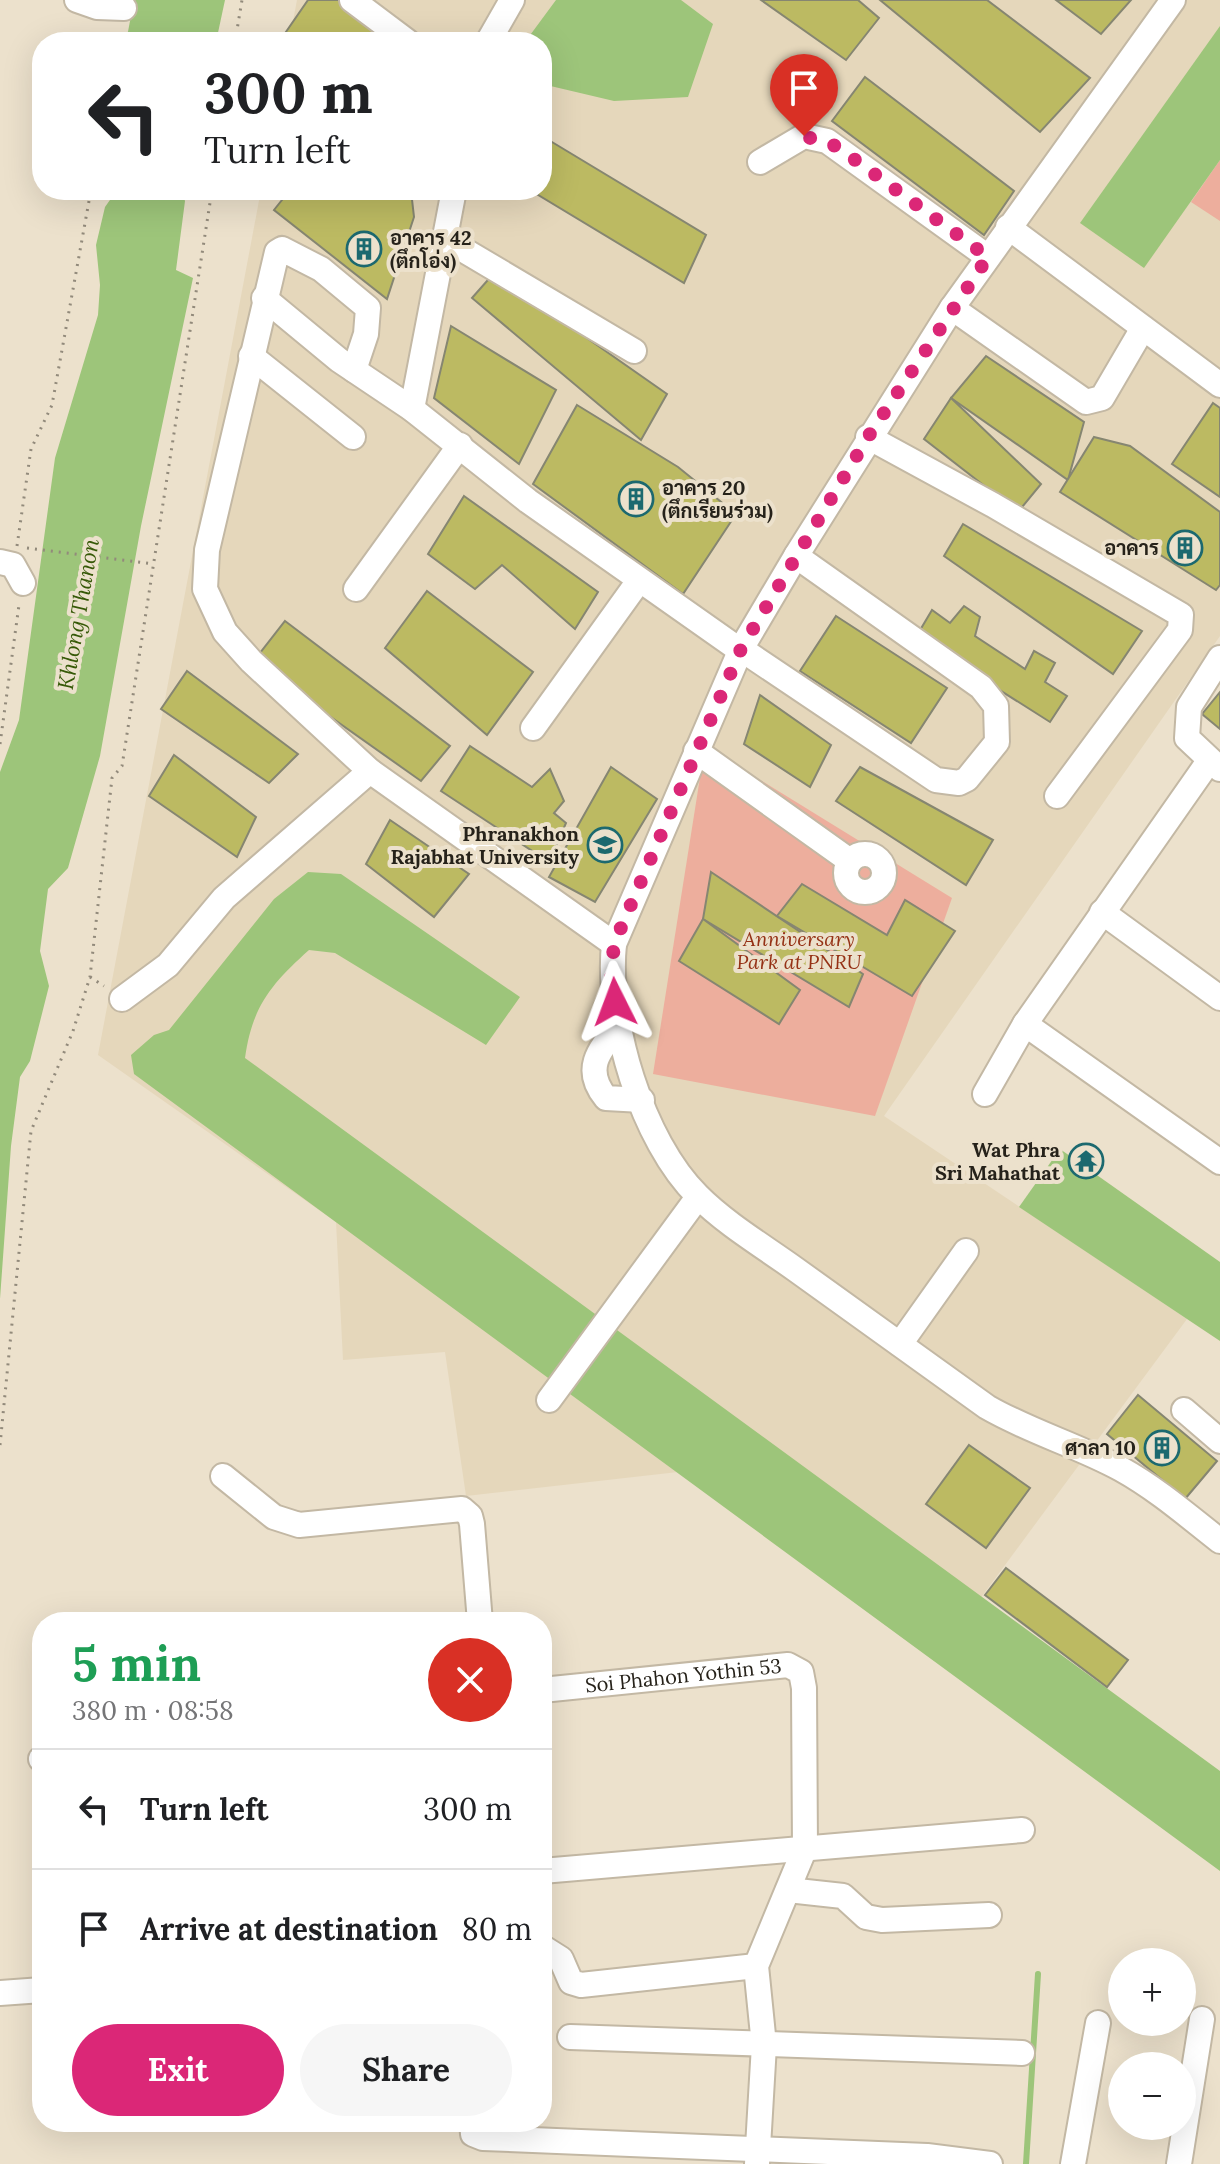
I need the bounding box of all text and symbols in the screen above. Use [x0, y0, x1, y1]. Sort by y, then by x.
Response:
pin [770, 54, 838, 136]
text: 300 m [204, 57, 373, 128]
icon: left [72, 64, 176, 168]
icon: arrive [782, 66, 826, 110]
text: Turn left [204, 127, 351, 173]
place label: อาคาร 42 (ตึกโอ่ง) [390, 225, 472, 274]
building icon: อาคาร 42 (ตึกโอ่ง) [345, 230, 383, 268]
place label: อาคาร 20 (ตึกเรียนร่วม) [662, 475, 773, 524]
building icon: อาคาร 20 (ตึกเรียนร่วม) [617, 480, 655, 518]
building icon: อาคาร [1166, 529, 1204, 567]
place label: อาคาร [1104, 535, 1159, 560]
water label: Khlong Thanon [51, 536, 105, 692]
place label: Phranakhon Rajabhat University [391, 821, 579, 869]
school or university icon: Phranakhon Rajabhat University [586, 826, 624, 864]
park label: Anniversary Park at PNRU [737, 926, 862, 974]
position arrow [573, 960, 657, 1044]
place label: Wat Phra Sri Mahathat [935, 1137, 1061, 1185]
temple icon: Wat Phra Sri Mahathat [1067, 1142, 1105, 1180]
building icon: ศาลา 10 [1143, 1429, 1181, 1467]
place label: ศาลา 10 [1065, 1435, 1136, 1460]
text: 5 min [72, 1633, 201, 1694]
button: close [428, 1638, 512, 1722]
street label: Soi Phahon Yothin 53 [584, 1653, 783, 1698]
text: 380 m · 08:58 [72, 1694, 234, 1727]
icon: left [72, 1787, 116, 1831]
text: Turn left [140, 1790, 268, 1828]
text: 300 m [423, 1790, 512, 1828]
icon: arrive [72, 1907, 116, 1951]
text: Arrive at destination [140, 1910, 438, 1948]
text: 80 m [462, 1910, 532, 1948]
map controls [1108, 1948, 1196, 2140]
button: + [1108, 1948, 1196, 2036]
button: Exit [72, 2024, 284, 2116]
button: Share [300, 2024, 512, 2116]
button: − [1108, 2052, 1196, 2140]

